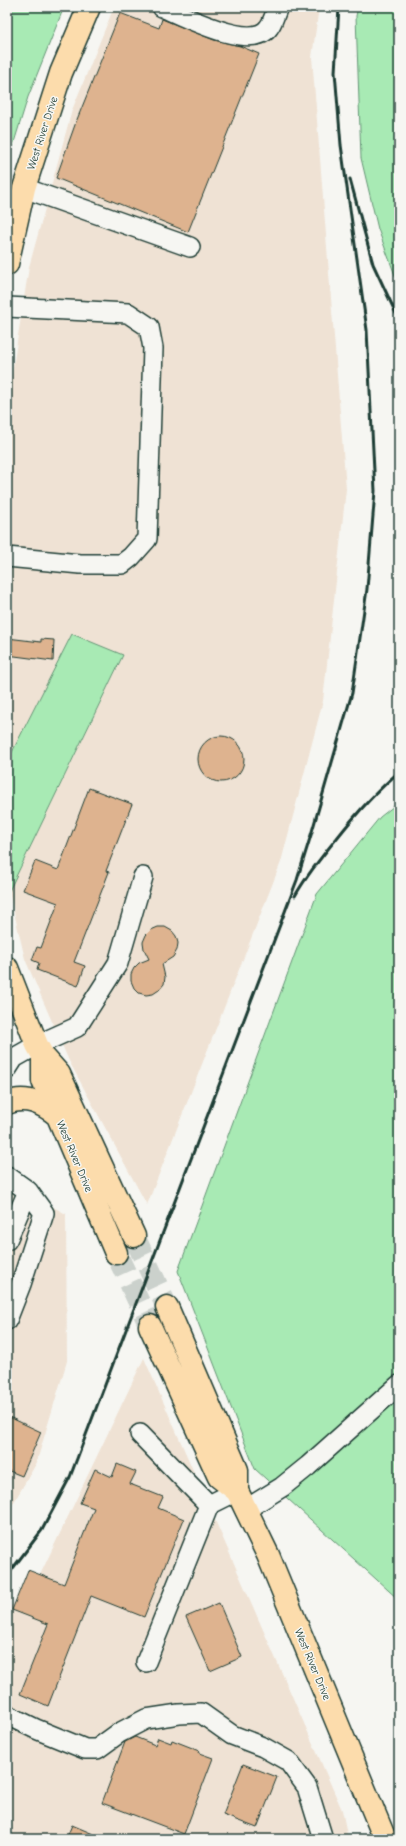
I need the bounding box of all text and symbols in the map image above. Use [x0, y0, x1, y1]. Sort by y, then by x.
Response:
street label: West River Drive [24, 94, 61, 171]
street label: West River Drive [54, 1119, 96, 1194]
street label: West River Drive [292, 1627, 334, 1702]

